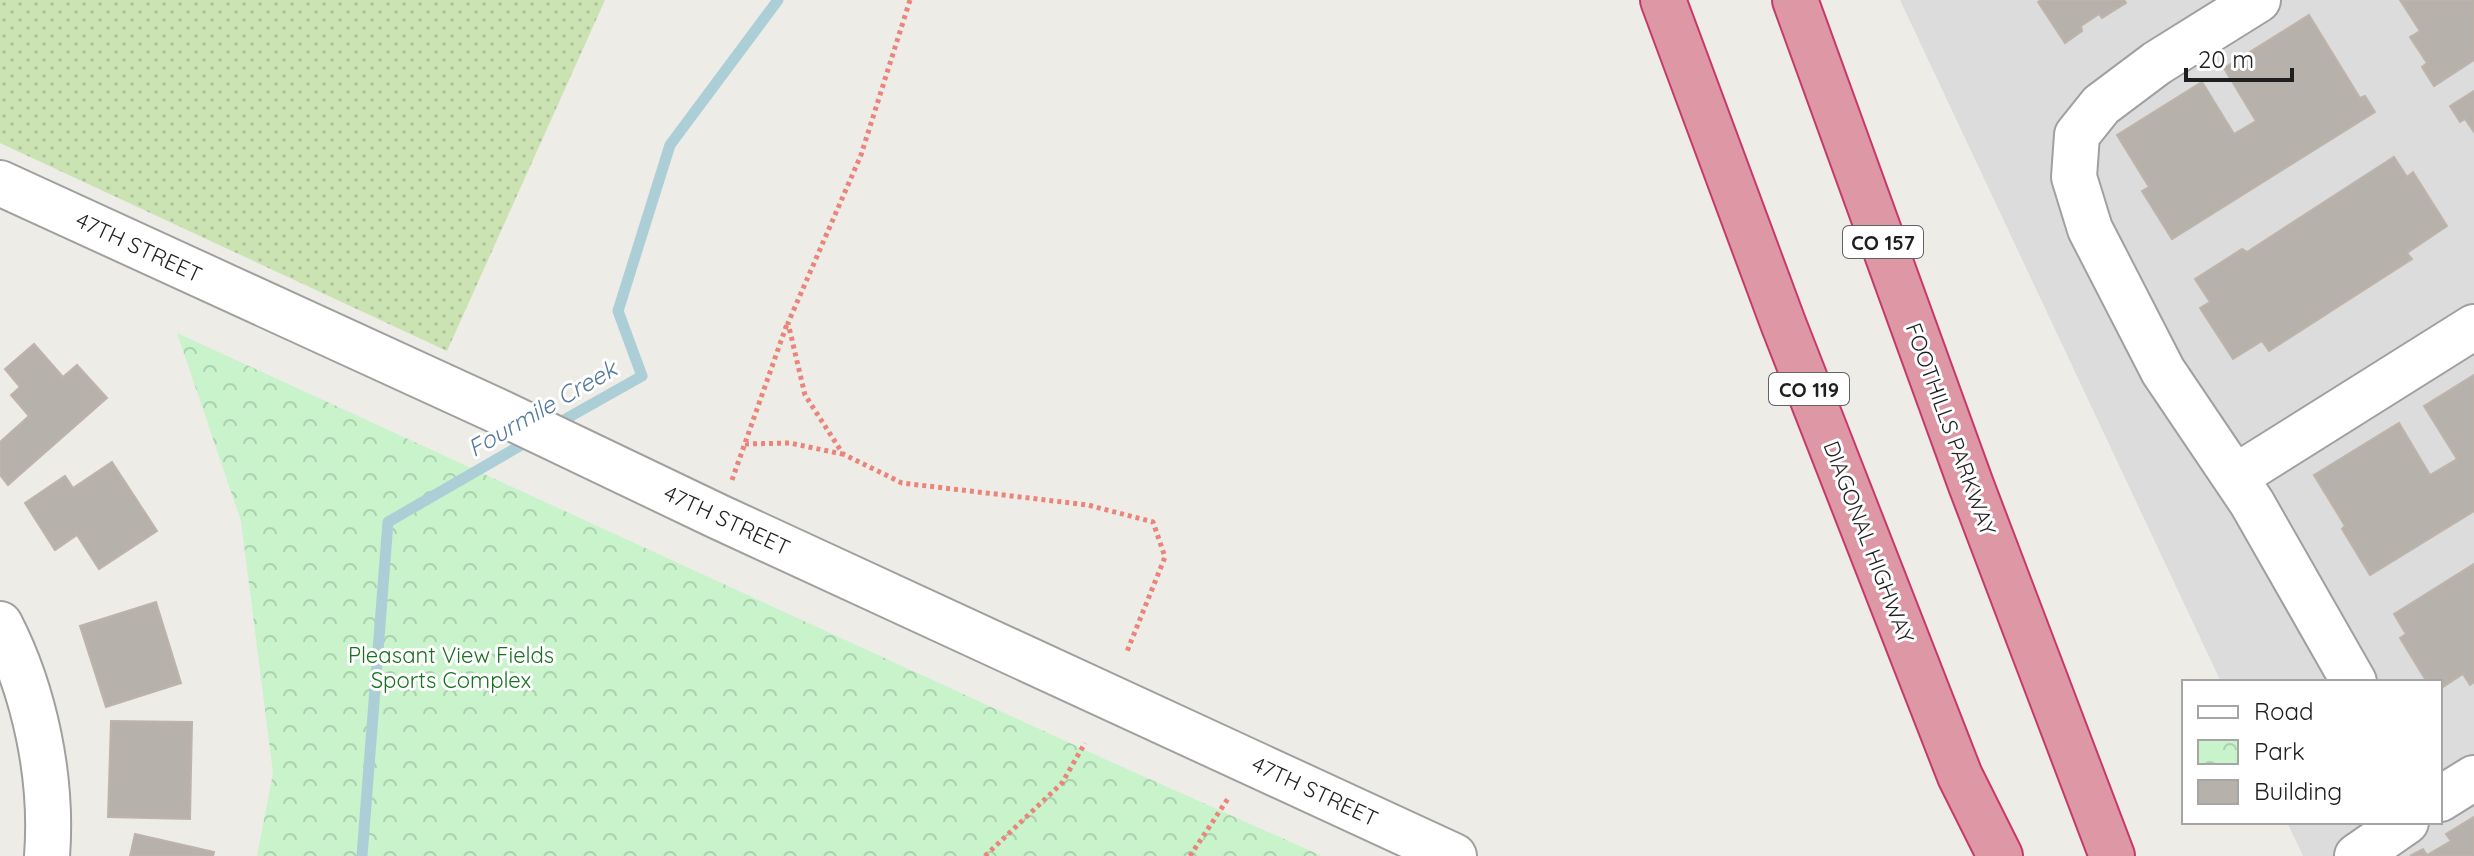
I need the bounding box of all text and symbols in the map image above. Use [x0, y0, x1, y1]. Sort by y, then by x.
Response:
scale bar [2186, 32, 2292, 82]
text: 20 m [2198, 44, 2254, 74]
street label: 47TH STREET [71, 206, 207, 288]
road number: CO 157 [1843, 226, 1923, 258]
street label: FOOTHILLS PARKWAY [1899, 319, 2003, 539]
water label: Fourmile Creek [462, 352, 624, 463]
road number: CO 119 [1769, 373, 1849, 405]
street label: DIAGONAL HIGHWAY [1818, 437, 1920, 647]
street label: 47TH STREET [659, 479, 795, 561]
park label: Pleasant View Fields Sports Complex [348, 641, 554, 694]
legend [2182, 680, 2442, 824]
text: Road [2254, 696, 2314, 726]
text: Park [2254, 736, 2305, 766]
street label: 47TH STREET [1247, 750, 1383, 832]
text: Building [2254, 776, 2342, 806]

